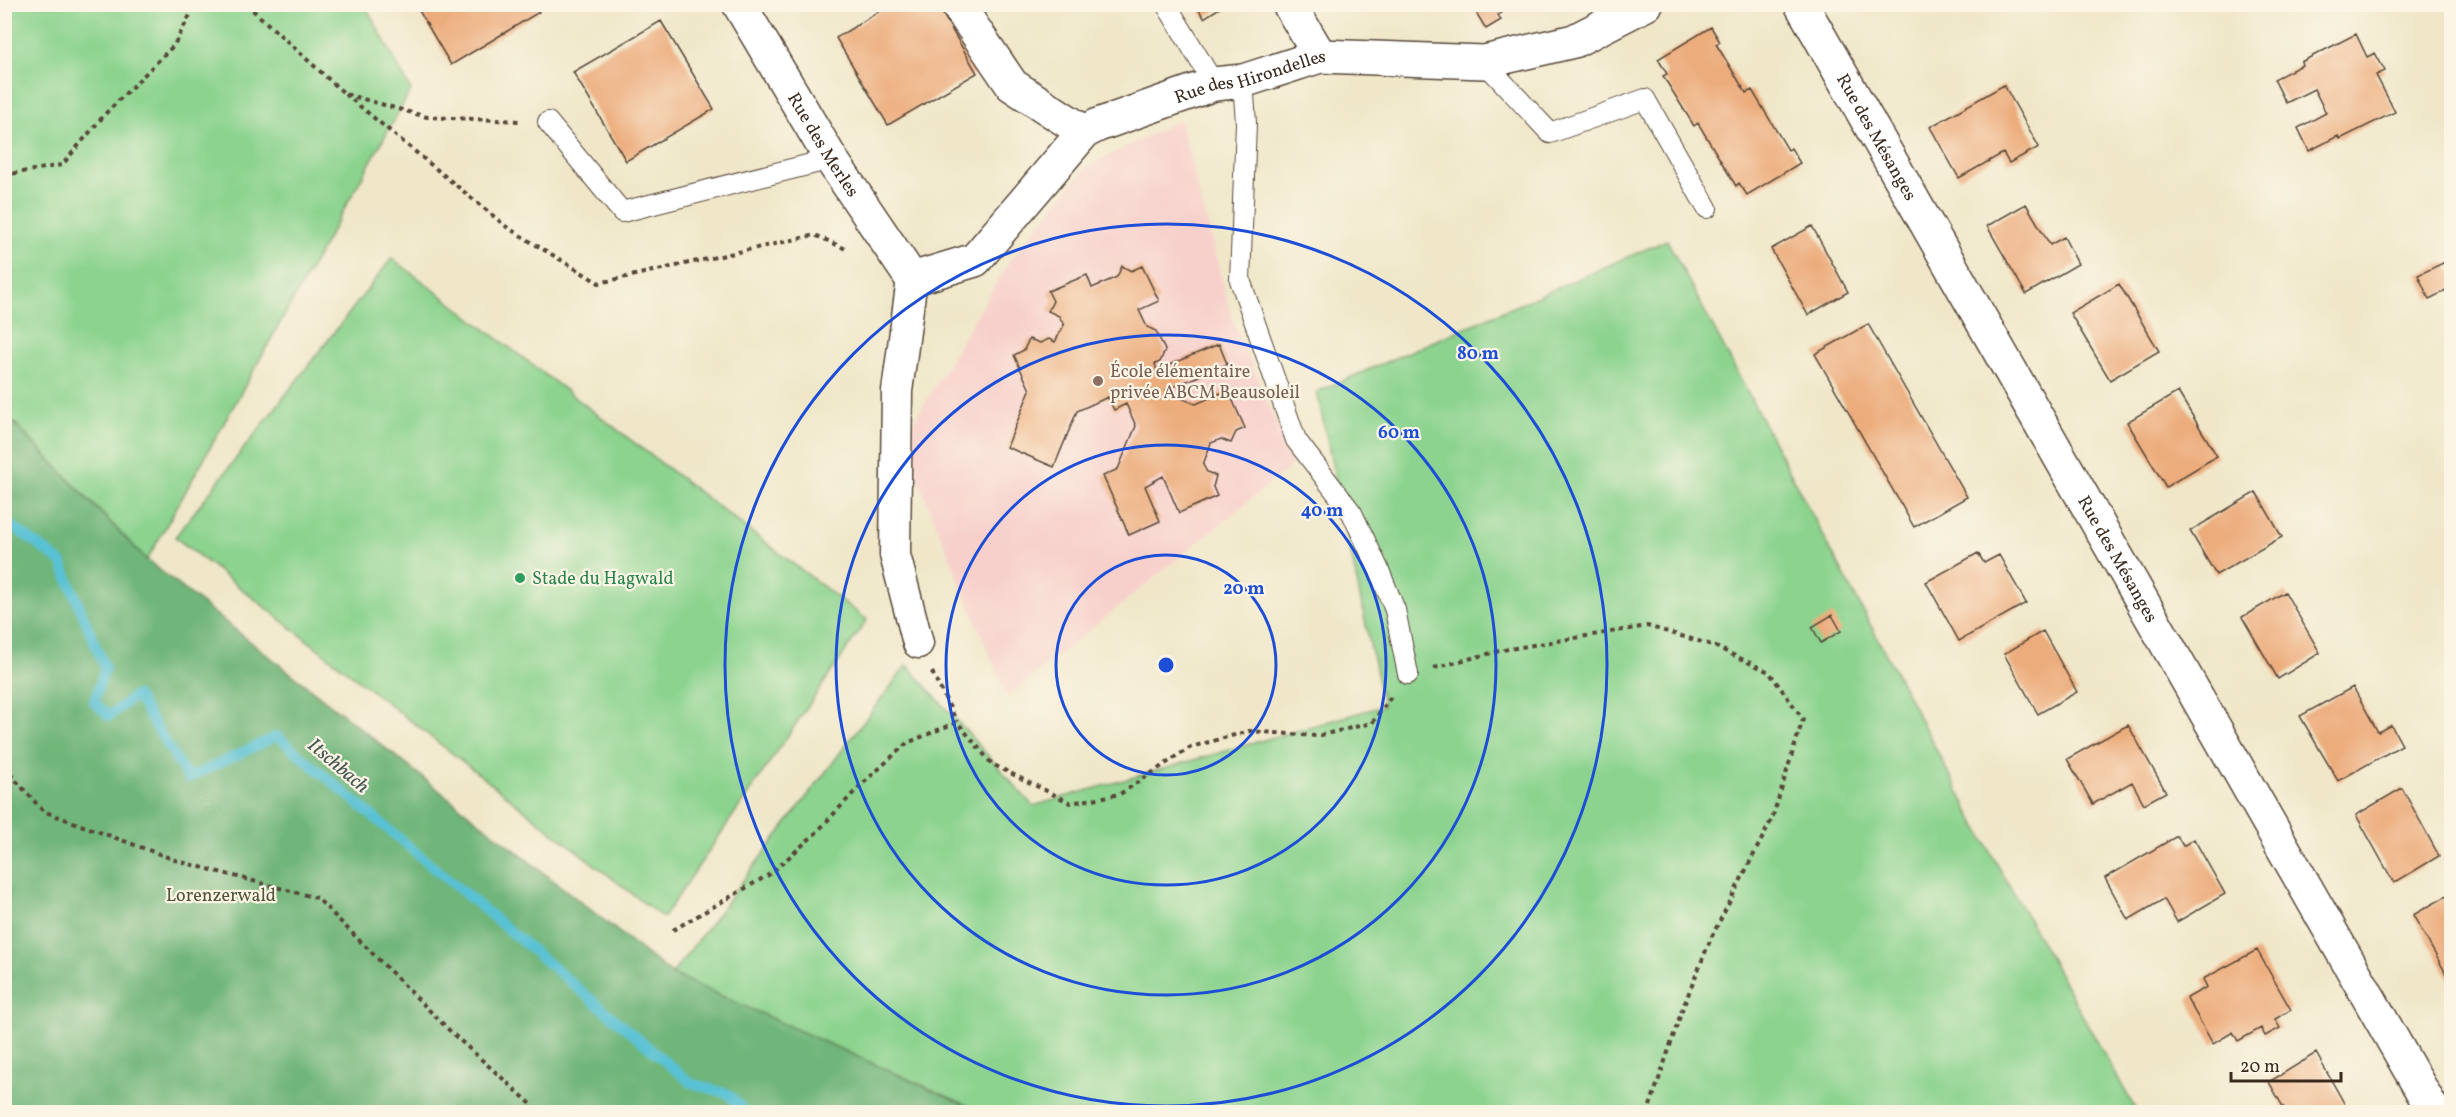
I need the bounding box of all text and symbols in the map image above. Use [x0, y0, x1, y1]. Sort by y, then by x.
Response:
street label: Rue des Hirondelles [1171, 45, 1326, 111]
street label: Rue des Mésanges [1829, 70, 1922, 206]
street label: Rue des Merles [780, 88, 864, 203]
text: 80 m [1457, 342, 1499, 367]
place label: École élémentaire privée ABCM Beausoleil [1110, 360, 1300, 406]
marker: École élémentaire privée ABCM Beausoleil [1091, 374, 1105, 388]
text: 60 m [1378, 421, 1420, 446]
street label: Rue des Mésanges [2070, 492, 2163, 628]
text: 40 m [1301, 499, 1343, 524]
place label: Stade du Hagwald [532, 567, 674, 592]
marker: Stade du Hagwald [513, 571, 527, 585]
text: 20 m [1223, 577, 1265, 602]
centre of rings [1156, 655, 1176, 675]
water label: Itschbach [301, 732, 375, 801]
park label: Lorenzerwald [166, 884, 276, 909]
scale bar [2231, 1045, 2340, 1083]
text: 20 m [2240, 1055, 2280, 1080]

